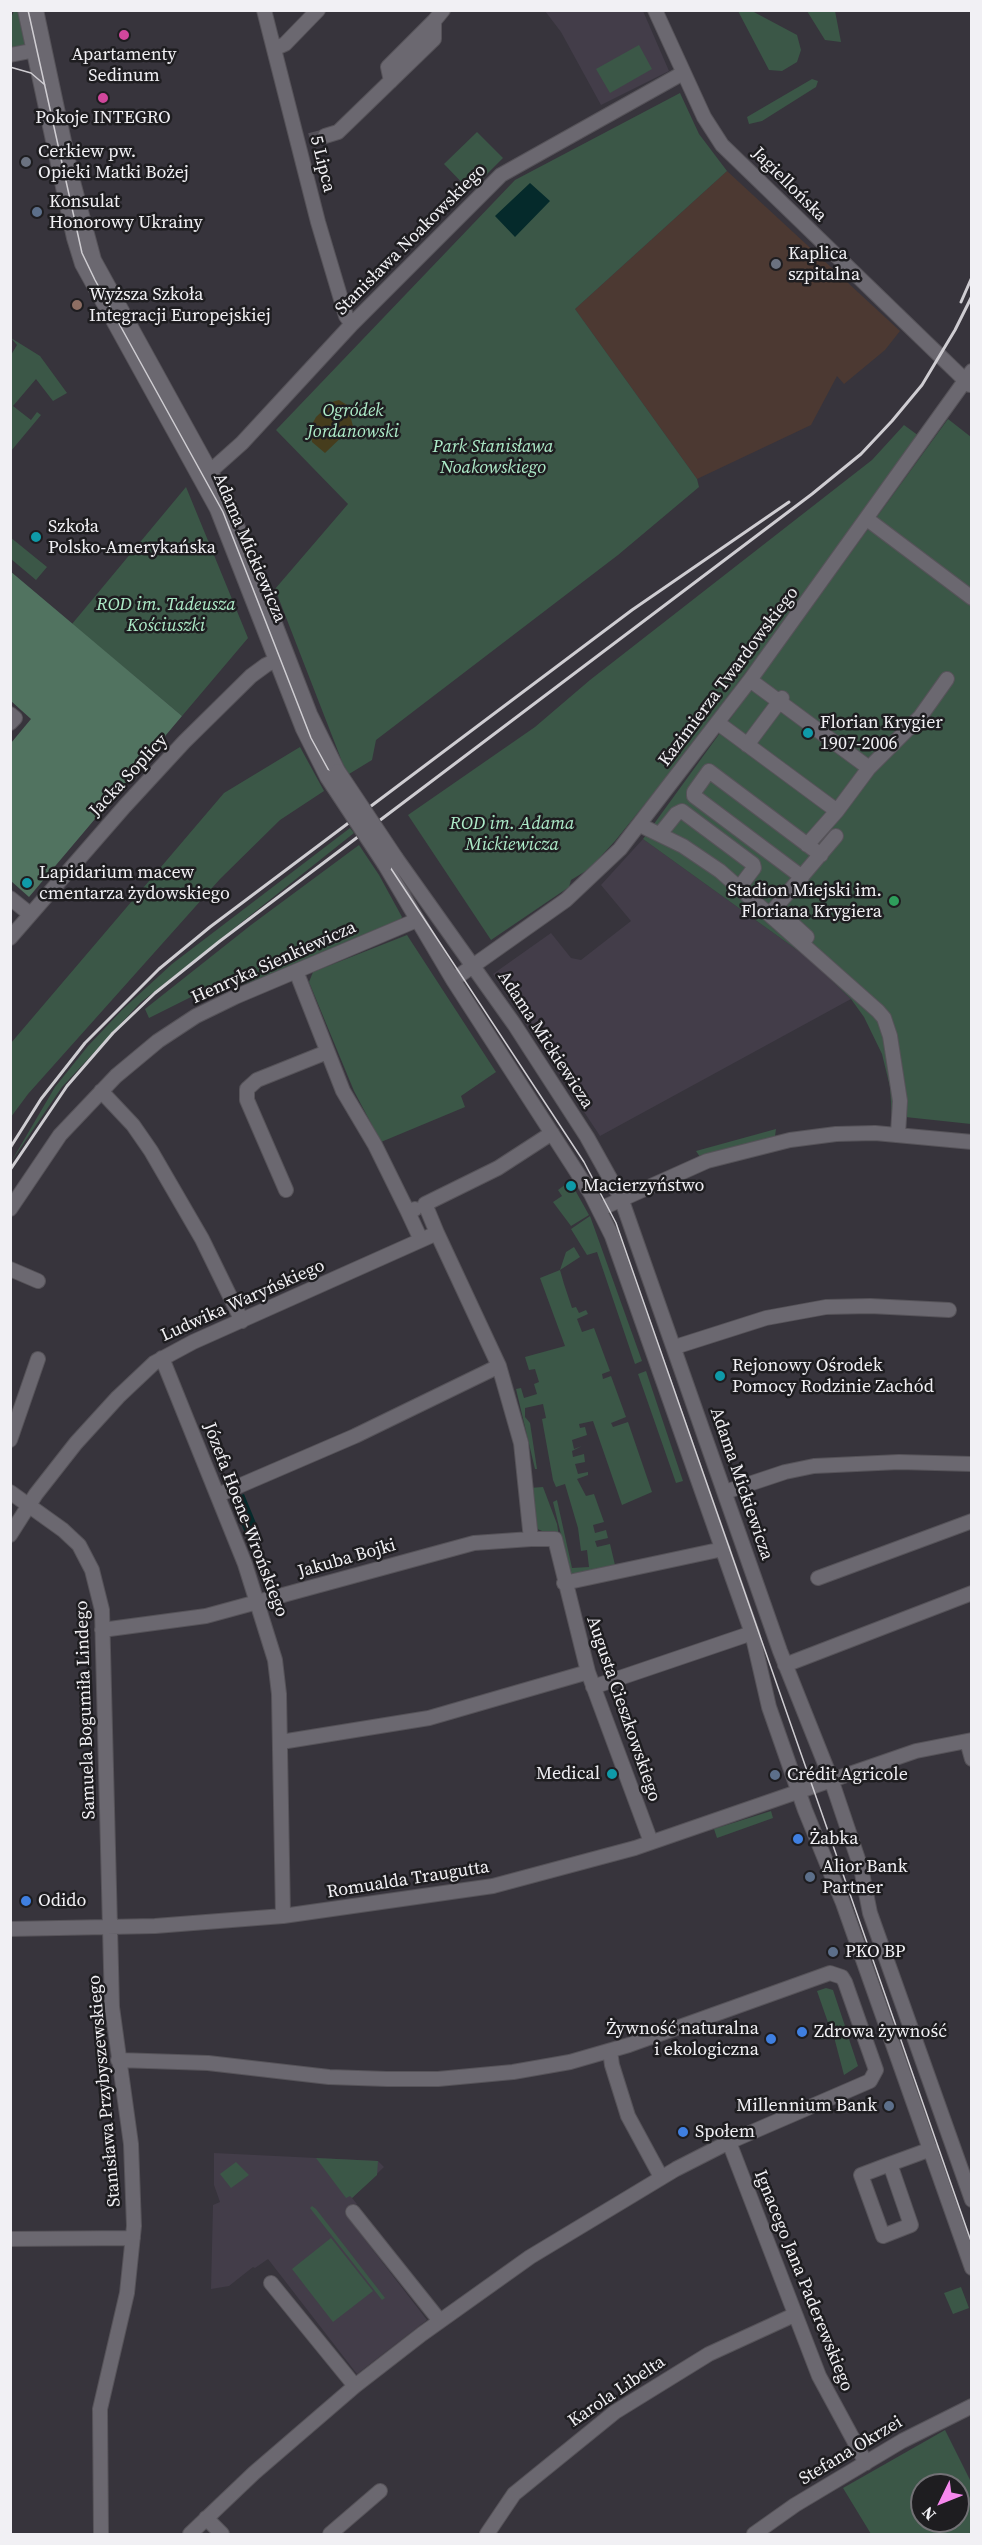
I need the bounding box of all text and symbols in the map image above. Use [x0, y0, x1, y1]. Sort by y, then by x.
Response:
marker: Apartamenty Sedinum [117, 28, 131, 42]
place label: Apartamenty Sedinum [71, 44, 177, 86]
marker: Pokoje INTEGRO [96, 91, 110, 105]
place label: Pokoje INTEGRO [35, 107, 171, 129]
street label: 5 Lipca [305, 133, 339, 195]
place label: Cerkiew pw. Opieki Matki Bożej [38, 141, 189, 184]
street label: Jagiellońska [747, 143, 831, 227]
marker: Cerkiew pw. Opieki Matki Bożej [19, 155, 33, 169]
street label: Stanisława Noakowskiego [331, 160, 491, 320]
place label: Konsulat Honorowy Ukrainy [49, 191, 203, 234]
marker: Konsulat Honorowy Ukrainy [30, 205, 44, 219]
place label: Kaplica szpitalna [788, 243, 860, 286]
marker: Kaplica szpitalna [769, 257, 783, 271]
place label: Wyższa Szkoła Integracji Europejskiej [89, 284, 271, 326]
marker: Wyższa Szkoła Integracji Europejskiej [70, 298, 84, 312]
park label: Ogródek Jordanowski [307, 400, 399, 442]
park label: Park Stanisława Noakowskiego [433, 436, 553, 478]
street label: Adama Mickiewicza [208, 470, 290, 626]
place label: Szkoła Polsko-Amerykańska [48, 516, 216, 558]
marker: Szkoła Polsko-Amerykańska [29, 530, 43, 544]
street label: Kazimierza Twardowskiego [654, 583, 804, 771]
park label: ROD im. Tadeusza Kościuszki [96, 594, 236, 636]
place label: Florian Krygier 1907-2006 [820, 712, 943, 754]
marker: Florian Krygier 1907-2006 [801, 726, 815, 740]
street label: Jacka Soplicy [85, 730, 173, 822]
park label: ROD im. Adama Mickiewicza [450, 813, 574, 856]
place label: Lapidarium macew cmentarza żydowskiego [39, 862, 230, 904]
marker: Lapidarium macew cmentarza żydowskiego [20, 876, 34, 890]
place label: Stadion Miejski im. Floriana Krygiera [728, 880, 882, 922]
marker: Stadion Miejski im. Floriana Krygiera [887, 894, 901, 908]
street label: Henryka Sienkiewicza [188, 917, 360, 1009]
street label: Adama Mickiewicza [492, 967, 598, 1113]
place label: Macierzyństwo [583, 1175, 704, 1197]
marker: Macierzyństwo [564, 1179, 578, 1193]
street label: Ludwika Waryńskiego [158, 1255, 328, 1347]
place label: Rejonowy Ośrodek Pomocy Rodzinie Zachód [732, 1355, 934, 1398]
marker: Rejonowy Ośrodek Pomocy Rodzinie Zachód [713, 1369, 727, 1383]
street label: Adama Mickiewicza [705, 1405, 777, 1563]
street label: Józefa Hoene-Wrońskiego [198, 1420, 292, 1620]
street label: Jakuba Bojki [296, 1535, 398, 1583]
street label: Samuela Bogumiła Lindego [71, 1600, 101, 1820]
street label: Augusta Cieszkowskiego [581, 1613, 665, 1805]
place label: Medical [536, 1763, 600, 1785]
place label: Crédit Agricole [787, 1764, 908, 1786]
marker: Medical [605, 1767, 619, 1781]
marker: Crédit Agricole [768, 1768, 782, 1782]
place label: Żabka [810, 1828, 858, 1850]
marker: Żabka [791, 1832, 805, 1846]
place label: Alior Bank Partner [822, 1856, 908, 1898]
street label: Romualda Traugutta [325, 1857, 491, 1903]
marker: Alior Bank Partner [803, 1870, 817, 1884]
place label: Odido [38, 1890, 86, 1912]
marker: Odido [19, 1894, 33, 1908]
place label: PKO BP [845, 1941, 905, 1963]
marker: PKO BP [826, 1945, 840, 1959]
street label: Stanisława Przybyszewskiego [84, 1974, 126, 2208]
place label: Żywność naturalna i ekologiczna [606, 2018, 759, 2060]
place label: Zdrowa żywność [814, 2021, 947, 2043]
marker: Zdrowa żywność [795, 2025, 809, 2039]
marker: Żywność naturalna i ekologiczna [764, 2032, 778, 2046]
place label: Millennium Bank [736, 2095, 877, 2117]
marker: Millennium Bank [882, 2099, 896, 2113]
place label: Społem [695, 2121, 755, 2143]
marker: Społem [676, 2125, 690, 2139]
street label: Ignacego Jana Paderewskiego [749, 2167, 857, 2395]
street label: Karola Libelta [564, 2352, 670, 2432]
street label: Stefana Okrzei [795, 2412, 907, 2490]
north arrow [910, 2473, 970, 2533]
text: N [916, 2502, 940, 2526]

